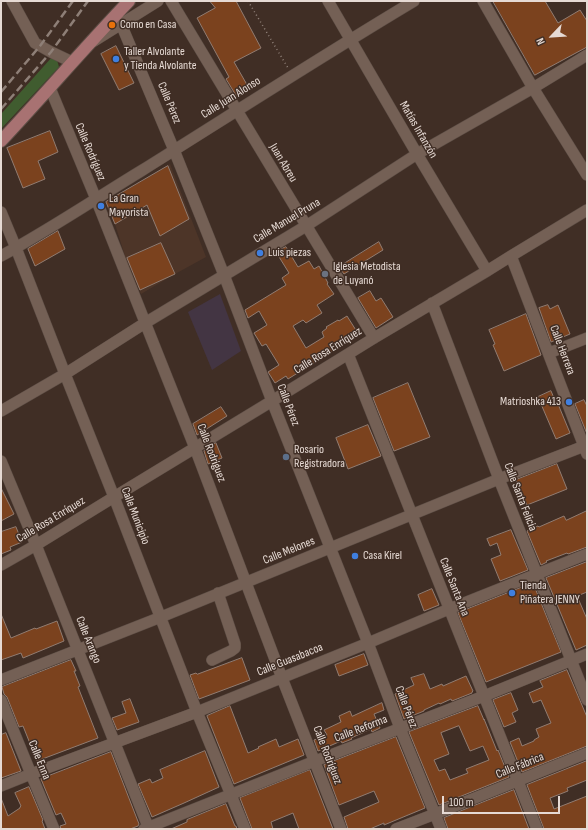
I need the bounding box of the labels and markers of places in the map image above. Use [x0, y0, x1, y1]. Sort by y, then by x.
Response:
place label: Como en Casa [120, 18, 176, 32]
marker: Como en Casa [107, 20, 117, 30]
place label: Taller Alvolante y Tienda Alvolante [124, 45, 197, 73]
marker: Taller Alvolante y Tienda Alvolante [111, 54, 121, 64]
place label: La Gran Mayorista [109, 192, 148, 220]
marker: La Gran Mayorista [96, 201, 106, 211]
place label: Luis piezas [268, 246, 311, 260]
marker: Luis piezas [255, 248, 265, 258]
place label: Iglesia Metodista de Luyanó [333, 260, 401, 288]
marker: Iglesia Metodista de Luyanó [320, 269, 330, 279]
place label: Matrioshka 413 [500, 395, 561, 409]
marker: Matrioshka 413 [564, 397, 574, 407]
place label: Rosario Registradora [294, 443, 345, 471]
marker: Rosario Registradora [281, 452, 291, 462]
place label: Casa Kirel [363, 549, 402, 563]
marker: Casa Kirel [350, 551, 360, 561]
place label: Tienda Piñatera JENNY [520, 579, 580, 607]
marker: Tienda Piñatera JENNY [507, 588, 517, 598]

